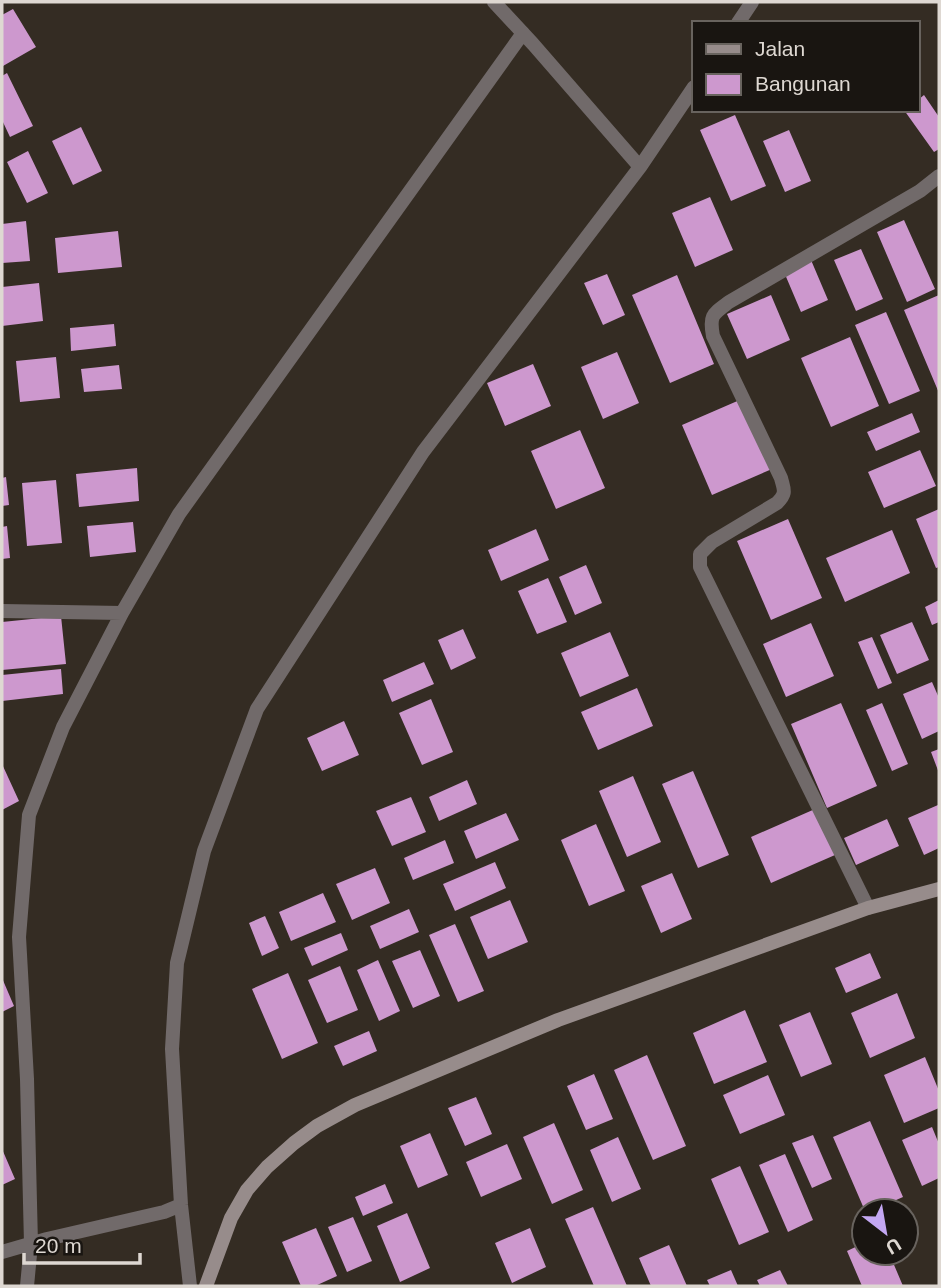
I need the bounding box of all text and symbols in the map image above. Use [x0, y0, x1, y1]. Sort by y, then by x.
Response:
legend [692, 21, 920, 112]
text: Jalan [755, 37, 805, 60]
text: Bangunan [755, 72, 851, 95]
north arrow [850, 1197, 920, 1267]
scale bar [24, 1222, 140, 1266]
text: 20 m [35, 1234, 82, 1257]
text: U [882, 1234, 905, 1259]

